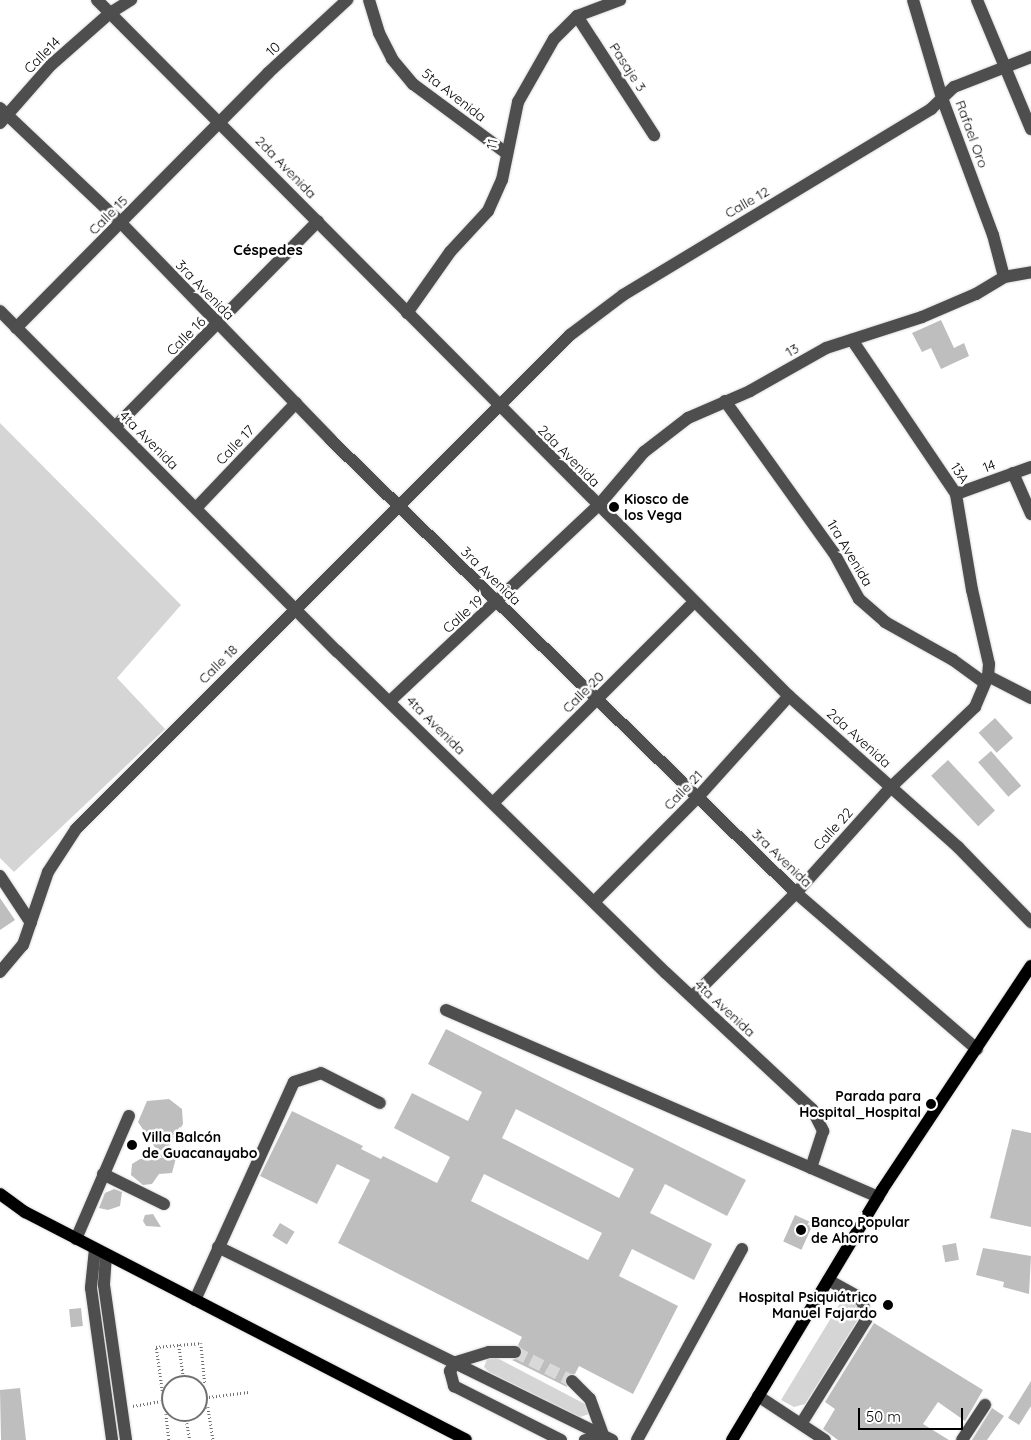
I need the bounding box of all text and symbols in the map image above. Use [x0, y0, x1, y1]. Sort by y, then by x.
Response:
street label: Calle14 [20, 33, 64, 77]
street label: 10 [262, 38, 284, 60]
street label: Pasaje 3 [606, 39, 650, 95]
street label: 5ta Avenida [419, 65, 489, 125]
street label: Rafael Oro [952, 98, 992, 170]
street label: 2da Avenida [252, 132, 320, 202]
street label: 11 [483, 137, 501, 151]
street label: Calle 12 [722, 183, 772, 221]
street label: Calle 15 [85, 192, 131, 238]
district label: Céspedes [233, 241, 303, 259]
street label: 3ra Avenida [172, 257, 238, 323]
street label: Calle 16 [163, 313, 209, 359]
street label: 13 [782, 340, 802, 360]
street label: 4ta Avenida [116, 407, 182, 473]
street label: Calle 17 [212, 422, 258, 468]
street label: 2da Avenida [535, 422, 603, 490]
street label: 14 [980, 456, 998, 476]
street label: 13A [947, 459, 973, 487]
place label: Kiosco de los Vega [624, 491, 689, 524]
marker: Kiosco de los Vega [608, 501, 620, 513]
street label: 1ra Avenida [824, 517, 876, 589]
street label: 3ra Avenida [458, 543, 524, 609]
street label: Calle 19 [439, 591, 487, 637]
street label: Calle 18 [195, 641, 241, 687]
street label: Calle 20 [559, 668, 607, 716]
street label: 4ta Avenida [403, 692, 469, 758]
street label: 2da Avenida [823, 705, 895, 771]
street label: Calle 21 [660, 767, 706, 813]
street label: Calle 22 [810, 804, 856, 854]
street label: 3ra Avenida [749, 825, 815, 891]
street label: 4ta Avenida [691, 976, 759, 1040]
place label: Parada para Hospital_Hospital [799, 1088, 921, 1120]
marker: Parada para Hospital_Hospital [925, 1098, 937, 1110]
place label: Villa Balcón de Guacanayabo [142, 1129, 257, 1162]
marker: Villa Balcón de Guacanayabo [126, 1139, 138, 1151]
place label: Banco Popular de Ahorro [811, 1214, 910, 1246]
marker: Banco Popular de Ahorro [795, 1224, 807, 1236]
place label: Hospital Psiquiátrico Manuel Fajardo [738, 1289, 877, 1321]
marker: Hospital Psiquiátrico Manuel Fajardo [881, 1298, 895, 1312]
scale bar [861, 1398, 966, 1430]
text: 50 m [866, 1407, 901, 1426]

